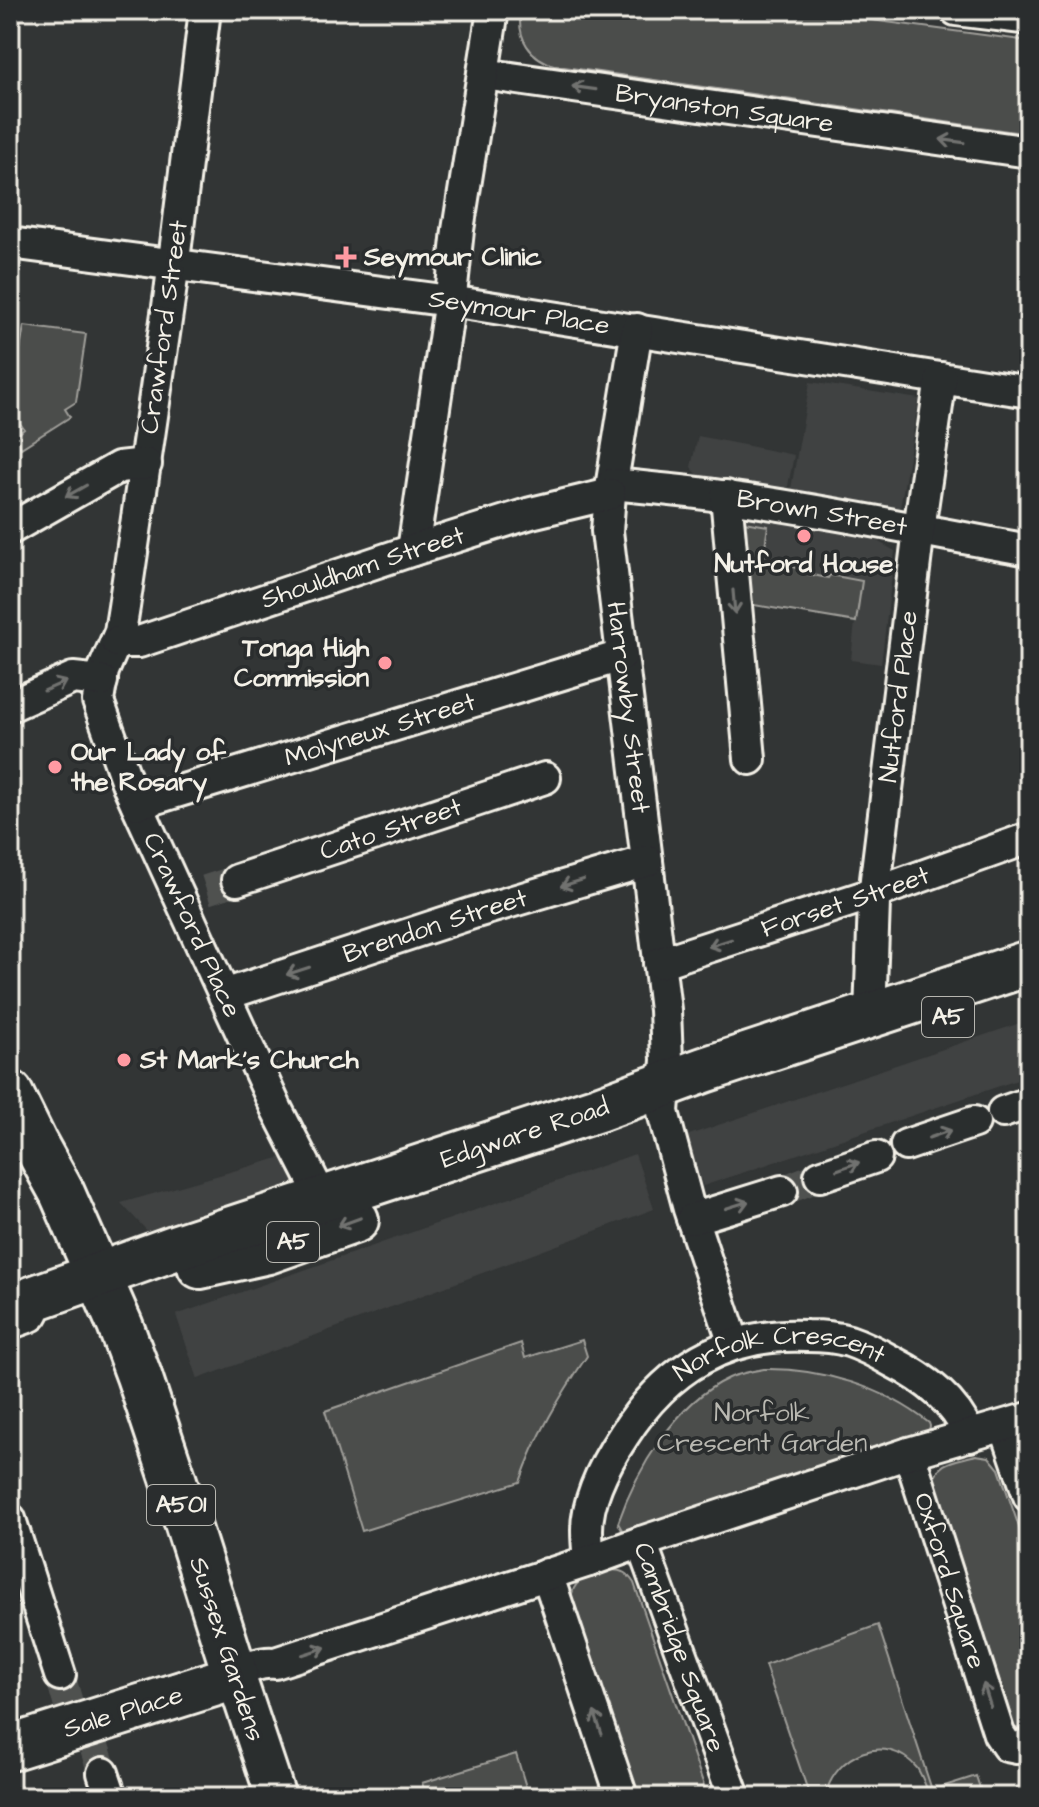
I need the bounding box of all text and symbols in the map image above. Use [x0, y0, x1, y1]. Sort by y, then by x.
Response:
street label: Bryanston Square [613, 75, 836, 142]
one-way arrow [571, 80, 597, 95]
one-way arrow [940, 133, 965, 148]
street label: Crawford Street [131, 217, 197, 436]
place label: Seymour Clinic [363, 239, 542, 278]
marker: Seymour Clinic [335, 246, 357, 268]
street label: Seymour Place [427, 280, 612, 344]
street label: Brown Street [735, 481, 911, 545]
one-way arrow [65, 483, 88, 499]
street label: Shouldham Street [257, 517, 469, 618]
marker: Nutford House [795, 527, 813, 545]
place label: Nutford House [715, 546, 893, 582]
one-way arrow [727, 588, 742, 615]
street label: Harrowby Street [598, 600, 659, 816]
street label: Nutford Place [870, 609, 927, 784]
place label: Tonga High Commission [234, 630, 370, 696]
marker: Tonga High Commission [376, 654, 394, 672]
one-way arrow [42, 678, 66, 693]
street label: Molyneux Street [280, 683, 480, 776]
place label: Our Lady of the Rosary [70, 734, 226, 803]
marker: Our Lady of the Rosary [46, 758, 64, 776]
street label: Cato Street [315, 789, 467, 869]
street label: Crawford Place [134, 827, 250, 1023]
street label: Forset Street [757, 857, 935, 947]
one-way arrow [559, 876, 585, 891]
street label: Brendon Street [338, 880, 532, 973]
one-way arrow [708, 936, 733, 951]
one-way arrow [285, 964, 311, 979]
road number: A5 [922, 997, 974, 1037]
place label: St Mark's Church [139, 1042, 360, 1078]
marker: St Mark's Church [115, 1051, 133, 1069]
street label: Edgware Road [436, 1089, 614, 1177]
one-way arrow [927, 1125, 952, 1140]
one-way arrow [836, 1158, 861, 1173]
one-way arrow [723, 1197, 749, 1212]
one-way arrow [337, 1216, 362, 1231]
road number: A5 [267, 1222, 319, 1262]
street label: Norfolk Crescent [666, 1318, 892, 1390]
park label: Norfolk Crescent Garden [657, 1395, 867, 1461]
road number: A501 [147, 1485, 215, 1525]
street label: Oxford Square [905, 1488, 995, 1673]
street label: Cambridge Square [625, 1537, 734, 1757]
street label: Sussex Gardens [180, 1552, 274, 1746]
one-way arrow [302, 1642, 327, 1657]
street label: Sale Place [59, 1677, 187, 1747]
one-way arrow [978, 1683, 993, 1708]
one-way arrow [589, 1711, 604, 1736]

